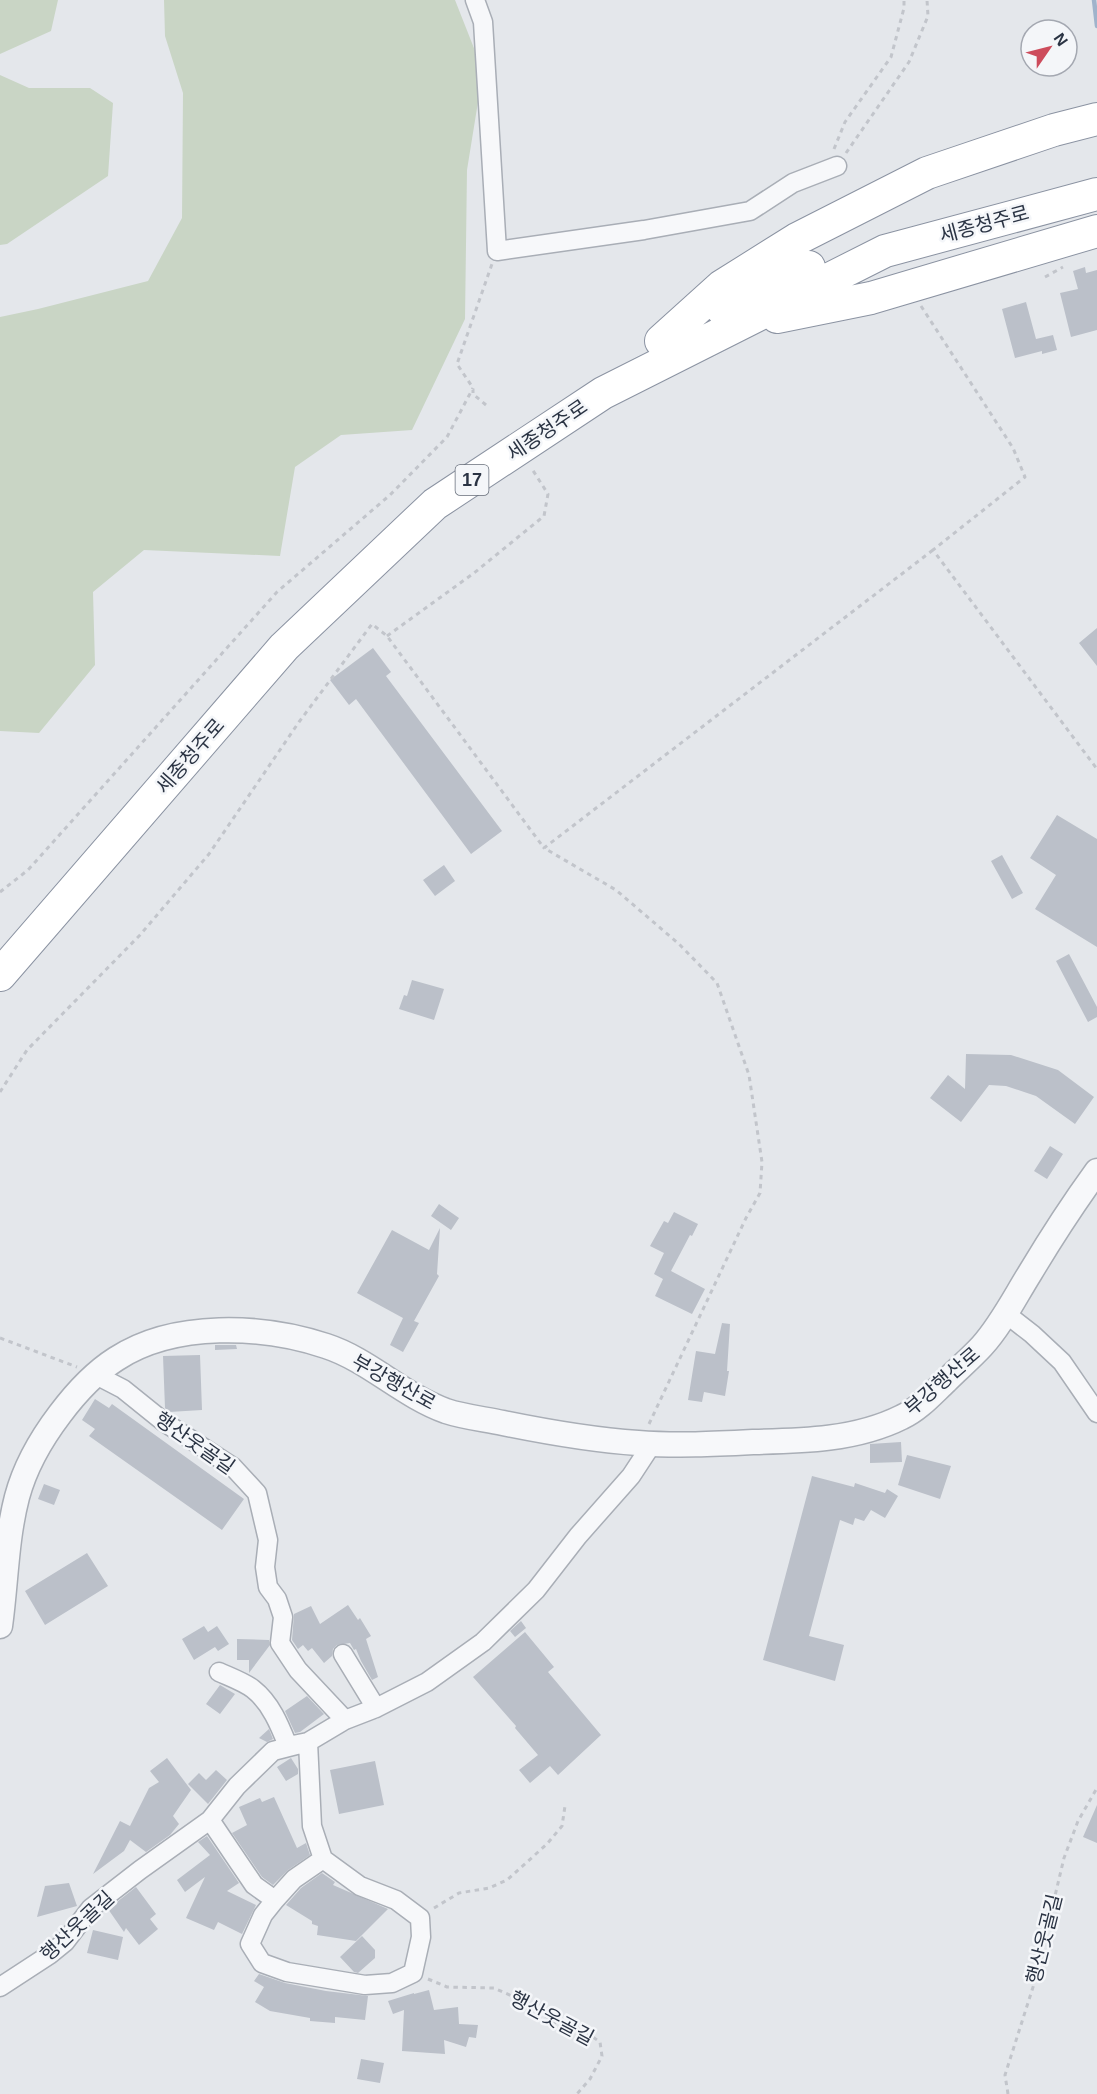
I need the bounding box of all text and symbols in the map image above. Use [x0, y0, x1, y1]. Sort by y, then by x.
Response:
north arrow [1019, 18, 1079, 78]
text: N [1051, 30, 1071, 49]
street label: 세종청주로 [937, 201, 1031, 247]
street label: 세종청주로 [503, 395, 591, 465]
road number: 17 [456, 465, 488, 495]
street label: 세종청주로 [152, 714, 228, 798]
street label: 부강행산로 [900, 1343, 984, 1419]
street label: 부강행산로 [348, 1350, 440, 1414]
street label: 행산웃골길 [151, 1408, 239, 1478]
street label: 행산웃골길 [36, 1887, 118, 1965]
street label: 행산웃골길 [1022, 1892, 1066, 1986]
street label: 행산웃골길 [506, 1987, 598, 2049]

